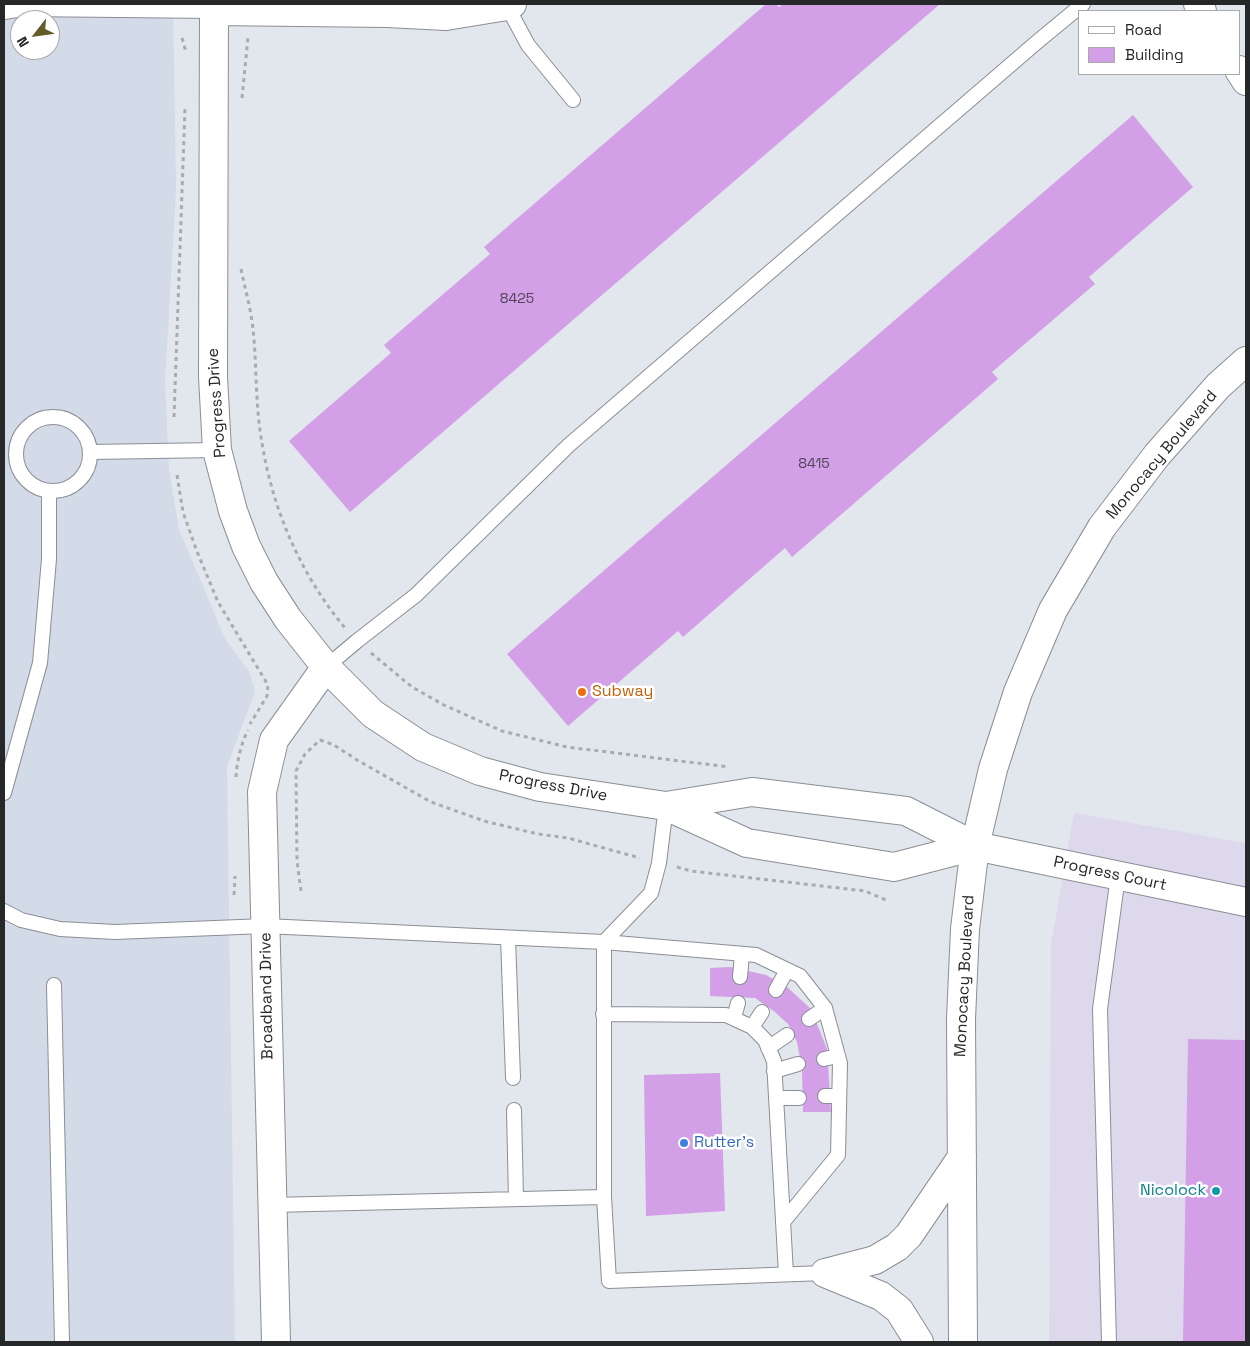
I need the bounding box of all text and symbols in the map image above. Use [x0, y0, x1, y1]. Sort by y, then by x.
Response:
north arrow [10, 10, 60, 60]
legend [1078, 10, 1240, 75]
text: Road [1125, 20, 1162, 39]
text: N [13, 33, 33, 51]
text: Building [1125, 45, 1184, 64]
house number: 8425 [500, 291, 534, 307]
street label: Progress Drive [204, 347, 230, 459]
street label: Monocacy Boulevard [1102, 387, 1222, 523]
house number: 8415 [798, 456, 830, 472]
place label: Subway [592, 682, 653, 702]
marker: Subway [576, 686, 588, 698]
street label: Progress Drive [497, 766, 609, 806]
street label: Progress Court [1052, 853, 1168, 895]
street label: Monocacy Boulevard [951, 894, 979, 1058]
street label: Broadband Drive [256, 932, 278, 1060]
place label: Rutter's [694, 1133, 754, 1153]
marker: Rutter's [678, 1137, 690, 1149]
place label: Nicolock [1140, 1181, 1206, 1201]
marker: Nicolock [1210, 1185, 1222, 1197]

